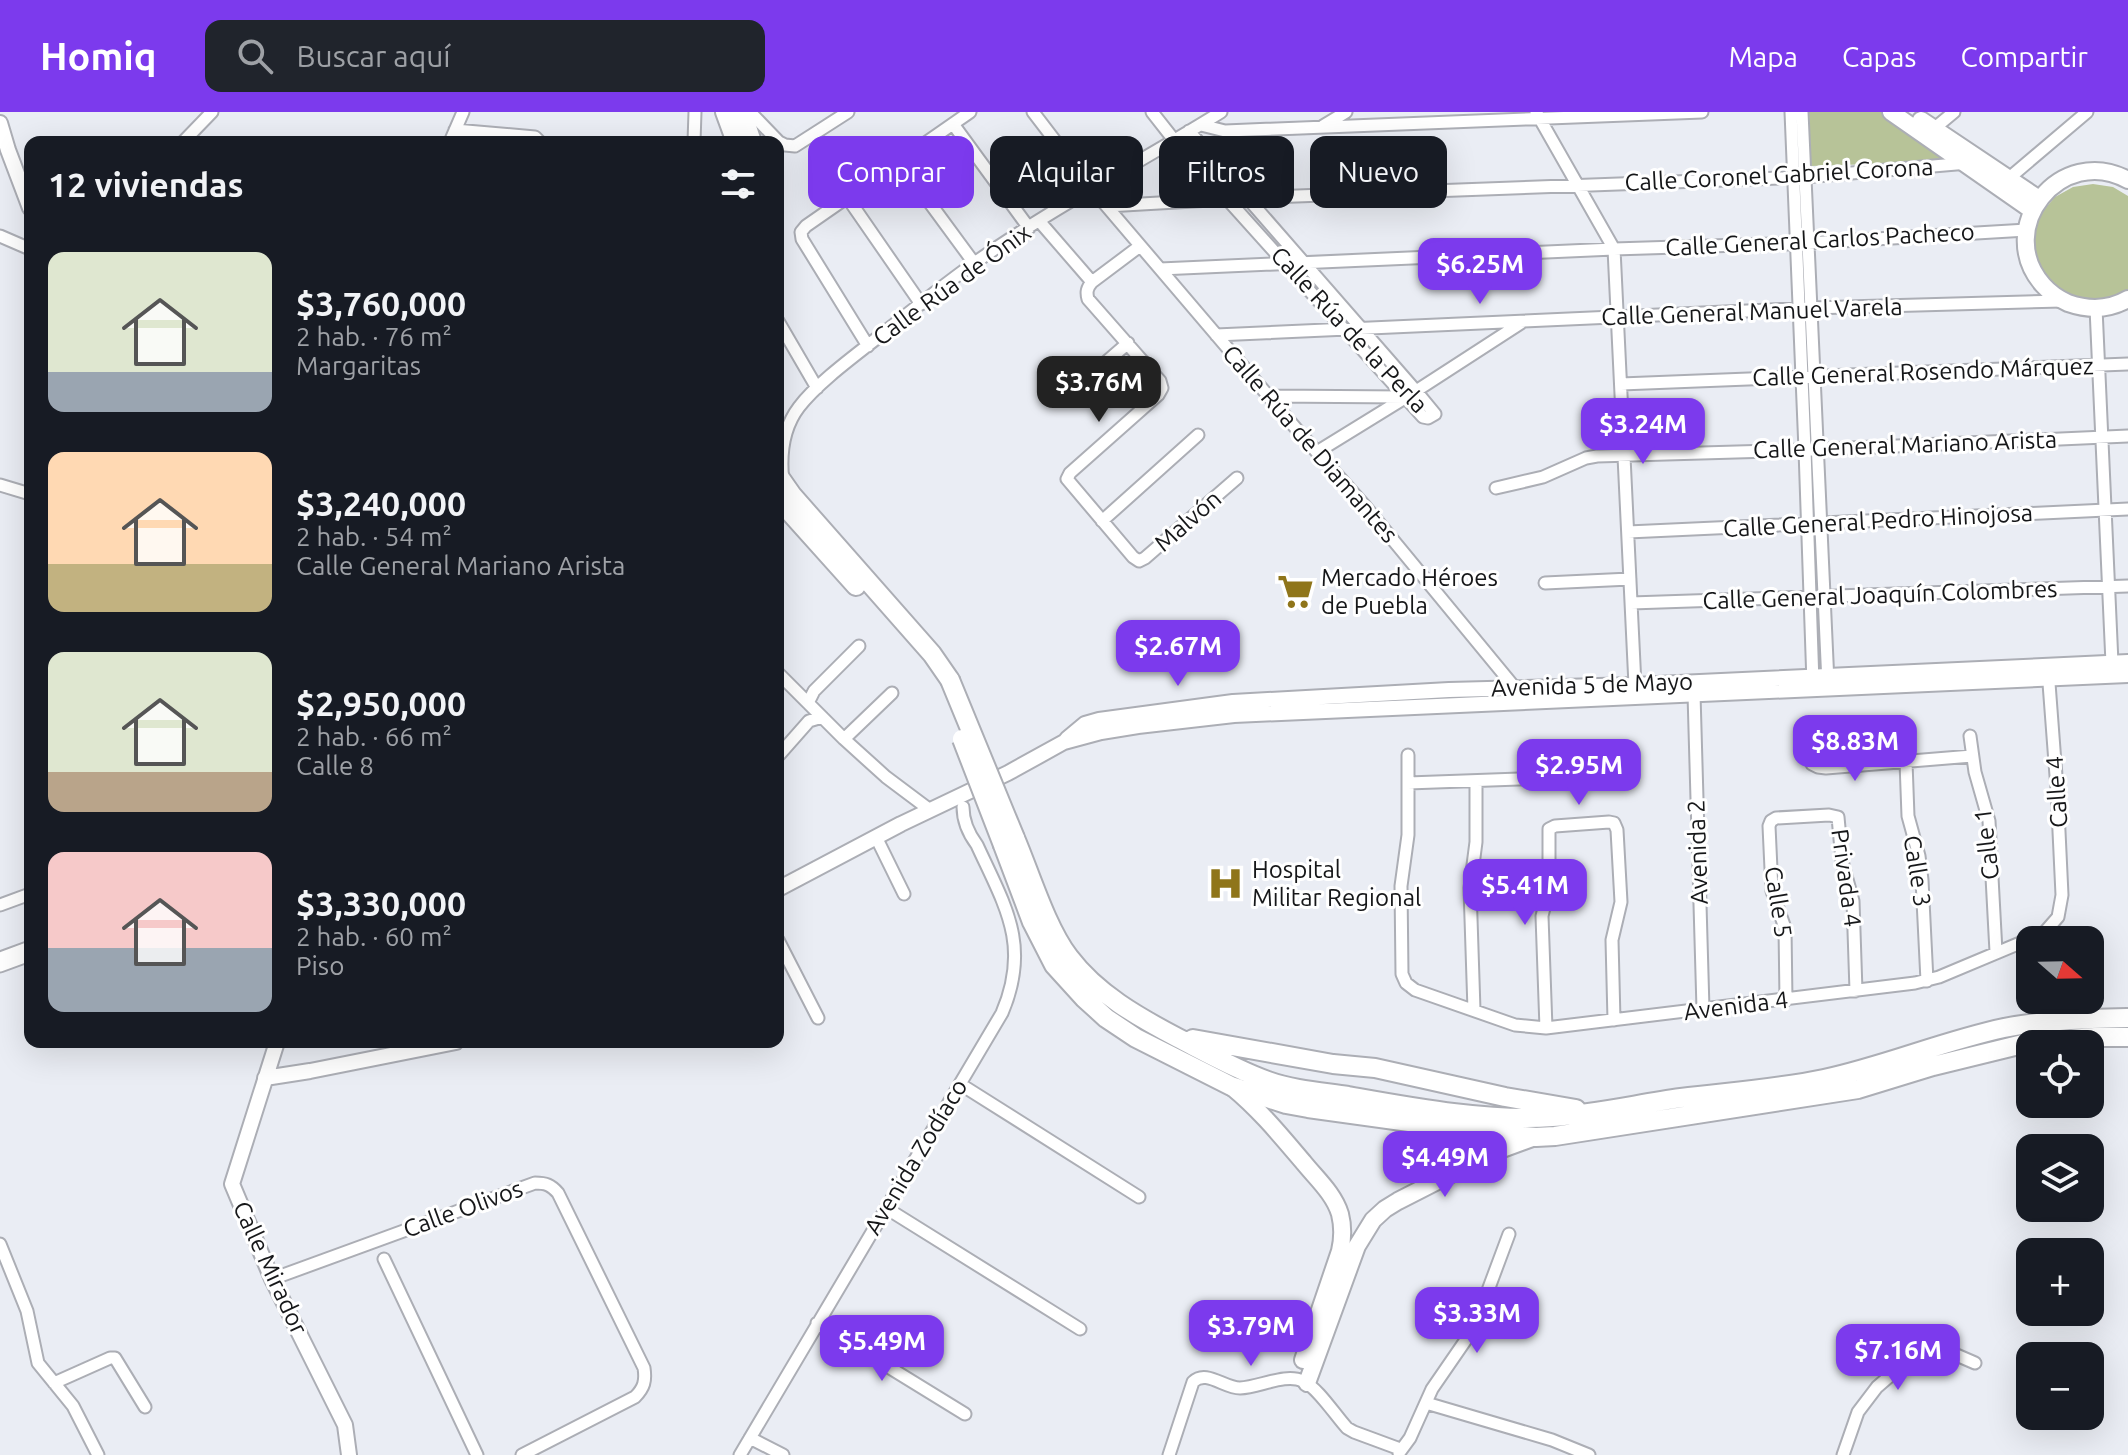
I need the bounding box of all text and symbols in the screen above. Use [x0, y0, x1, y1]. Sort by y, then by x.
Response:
search box [205, 20, 765, 92]
icon: search [233, 34, 277, 78]
text: Homiq [40, 35, 157, 77]
text: Buscar aquí [297, 39, 451, 73]
text: Mapa [1728, 41, 1798, 72]
text: Capas [1842, 41, 1917, 72]
text: Compartir [1961, 41, 2088, 72]
chip: Comprar [808, 136, 974, 208]
chip: Alquilar [990, 136, 1143, 208]
chip: Filtros [1159, 136, 1294, 208]
chip: Nuevo [1310, 136, 1447, 208]
street label: Calle Coronel Gabriel Corona [1624, 153, 1934, 196]
icon: filters [716, 162, 760, 206]
text: 12 viviendas [48, 165, 244, 203]
street label: Calle Rúa de Ónix [867, 218, 1036, 351]
street label: Calle General Carlos Pacheco [1665, 218, 1975, 261]
pin: $6.25M [1415, 238, 1545, 306]
street label: Calle Rúa de la Perla [1266, 241, 1433, 418]
text: $6.25M [1436, 249, 1524, 278]
icon: home [112, 284, 208, 380]
text: $3,760,000 [296, 284, 466, 322]
street label: Calle General Manuel Varela [1601, 293, 1903, 330]
text: 2 hab. · 76 m² [296, 322, 452, 351]
street label: Calle Rúa de Diamantes [1217, 340, 1403, 548]
text: Margaritas [296, 351, 421, 380]
street label: Calle General Rosendo Márquez [1752, 352, 2094, 391]
pin: $3.76M [1034, 356, 1164, 424]
text: $3.76M [1055, 367, 1143, 396]
pin: $3.24M [1578, 398, 1708, 466]
text: $3.24M [1599, 409, 1687, 438]
street label: Calle General Mariano Arista [1753, 426, 2057, 463]
icon: home [112, 484, 208, 580]
text: $3,240,000 [296, 484, 466, 522]
street label: Malvón [1149, 485, 1226, 557]
street label: Calle General Pedro Hinojosa [1722, 499, 2034, 542]
text: 2 hab. · 54 m² [296, 522, 452, 551]
text: Calle General Mariano Arista [296, 551, 625, 580]
place label: Mercado Héroes de Puebla [1321, 564, 1498, 619]
supermarket icon: Mercado Héroes de Puebla [1276, 573, 1314, 611]
street label: Calle General Joaquín Colombres [1702, 575, 2058, 614]
pin: $2.67M [1113, 620, 1243, 688]
text: $2.67M [1134, 631, 1222, 660]
street label: Avenida 5 de Mayo [1490, 667, 1693, 702]
icon: home [112, 684, 208, 780]
text: $2,950,000 [296, 684, 466, 722]
pin: $8.83M [1790, 715, 1920, 783]
text: 2 hab. · 66 m² [296, 722, 452, 751]
text: $8.83M [1811, 726, 1899, 755]
pin: $2.95M [1514, 739, 1644, 807]
text: $2.95M [1535, 750, 1623, 779]
text: Calle 8 [296, 751, 374, 780]
street label: Calle 4 [2041, 755, 2072, 829]
street label: Avenida 2 [1682, 799, 1713, 905]
street label: Calle 1 [1969, 807, 2004, 881]
street label: Privada 4 [1826, 827, 1867, 929]
street label: Calle 3 [1899, 833, 1936, 909]
place label: Hospital Militar Regional [1252, 856, 1421, 911]
pin: $5.41M [1460, 859, 1590, 927]
street label: Calle 5 [1760, 864, 1797, 940]
hospital icon: Hospital Militar Regional [1207, 865, 1245, 903]
text: $5.41M [1481, 870, 1569, 899]
icon: home [112, 884, 208, 980]
text: $3,330,000 [296, 884, 466, 922]
text: 2 hab. · 60 m² [296, 922, 452, 951]
north arrow [2016, 926, 2104, 1014]
map controls [2016, 926, 2104, 1430]
text: Piso [296, 951, 344, 980]
street label: Avenida 4 [1682, 986, 1790, 1025]
button: locate [2016, 1030, 2104, 1118]
street label: Avenida Zodíaco [859, 1074, 973, 1239]
pin: $4.49M [1380, 1131, 1510, 1199]
button: layers [2016, 1134, 2104, 1222]
text: $4.49M [1401, 1142, 1489, 1171]
street label: Calle Olivos [399, 1174, 526, 1243]
street label: Calle Mirador [228, 1197, 313, 1339]
button: + [2016, 1238, 2104, 1326]
pin: $3.33M [1412, 1287, 1542, 1355]
text: $3.33M [1433, 1298, 1521, 1327]
pin: $3.79M [1186, 1300, 1316, 1368]
text: $3.79M [1207, 1311, 1295, 1340]
pin: $5.49M [817, 1315, 947, 1383]
pin: $7.16M [1833, 1324, 1963, 1392]
text: $5.49M [838, 1326, 926, 1355]
text: $7.16M [1854, 1335, 1942, 1364]
button: − [2016, 1342, 2104, 1430]

